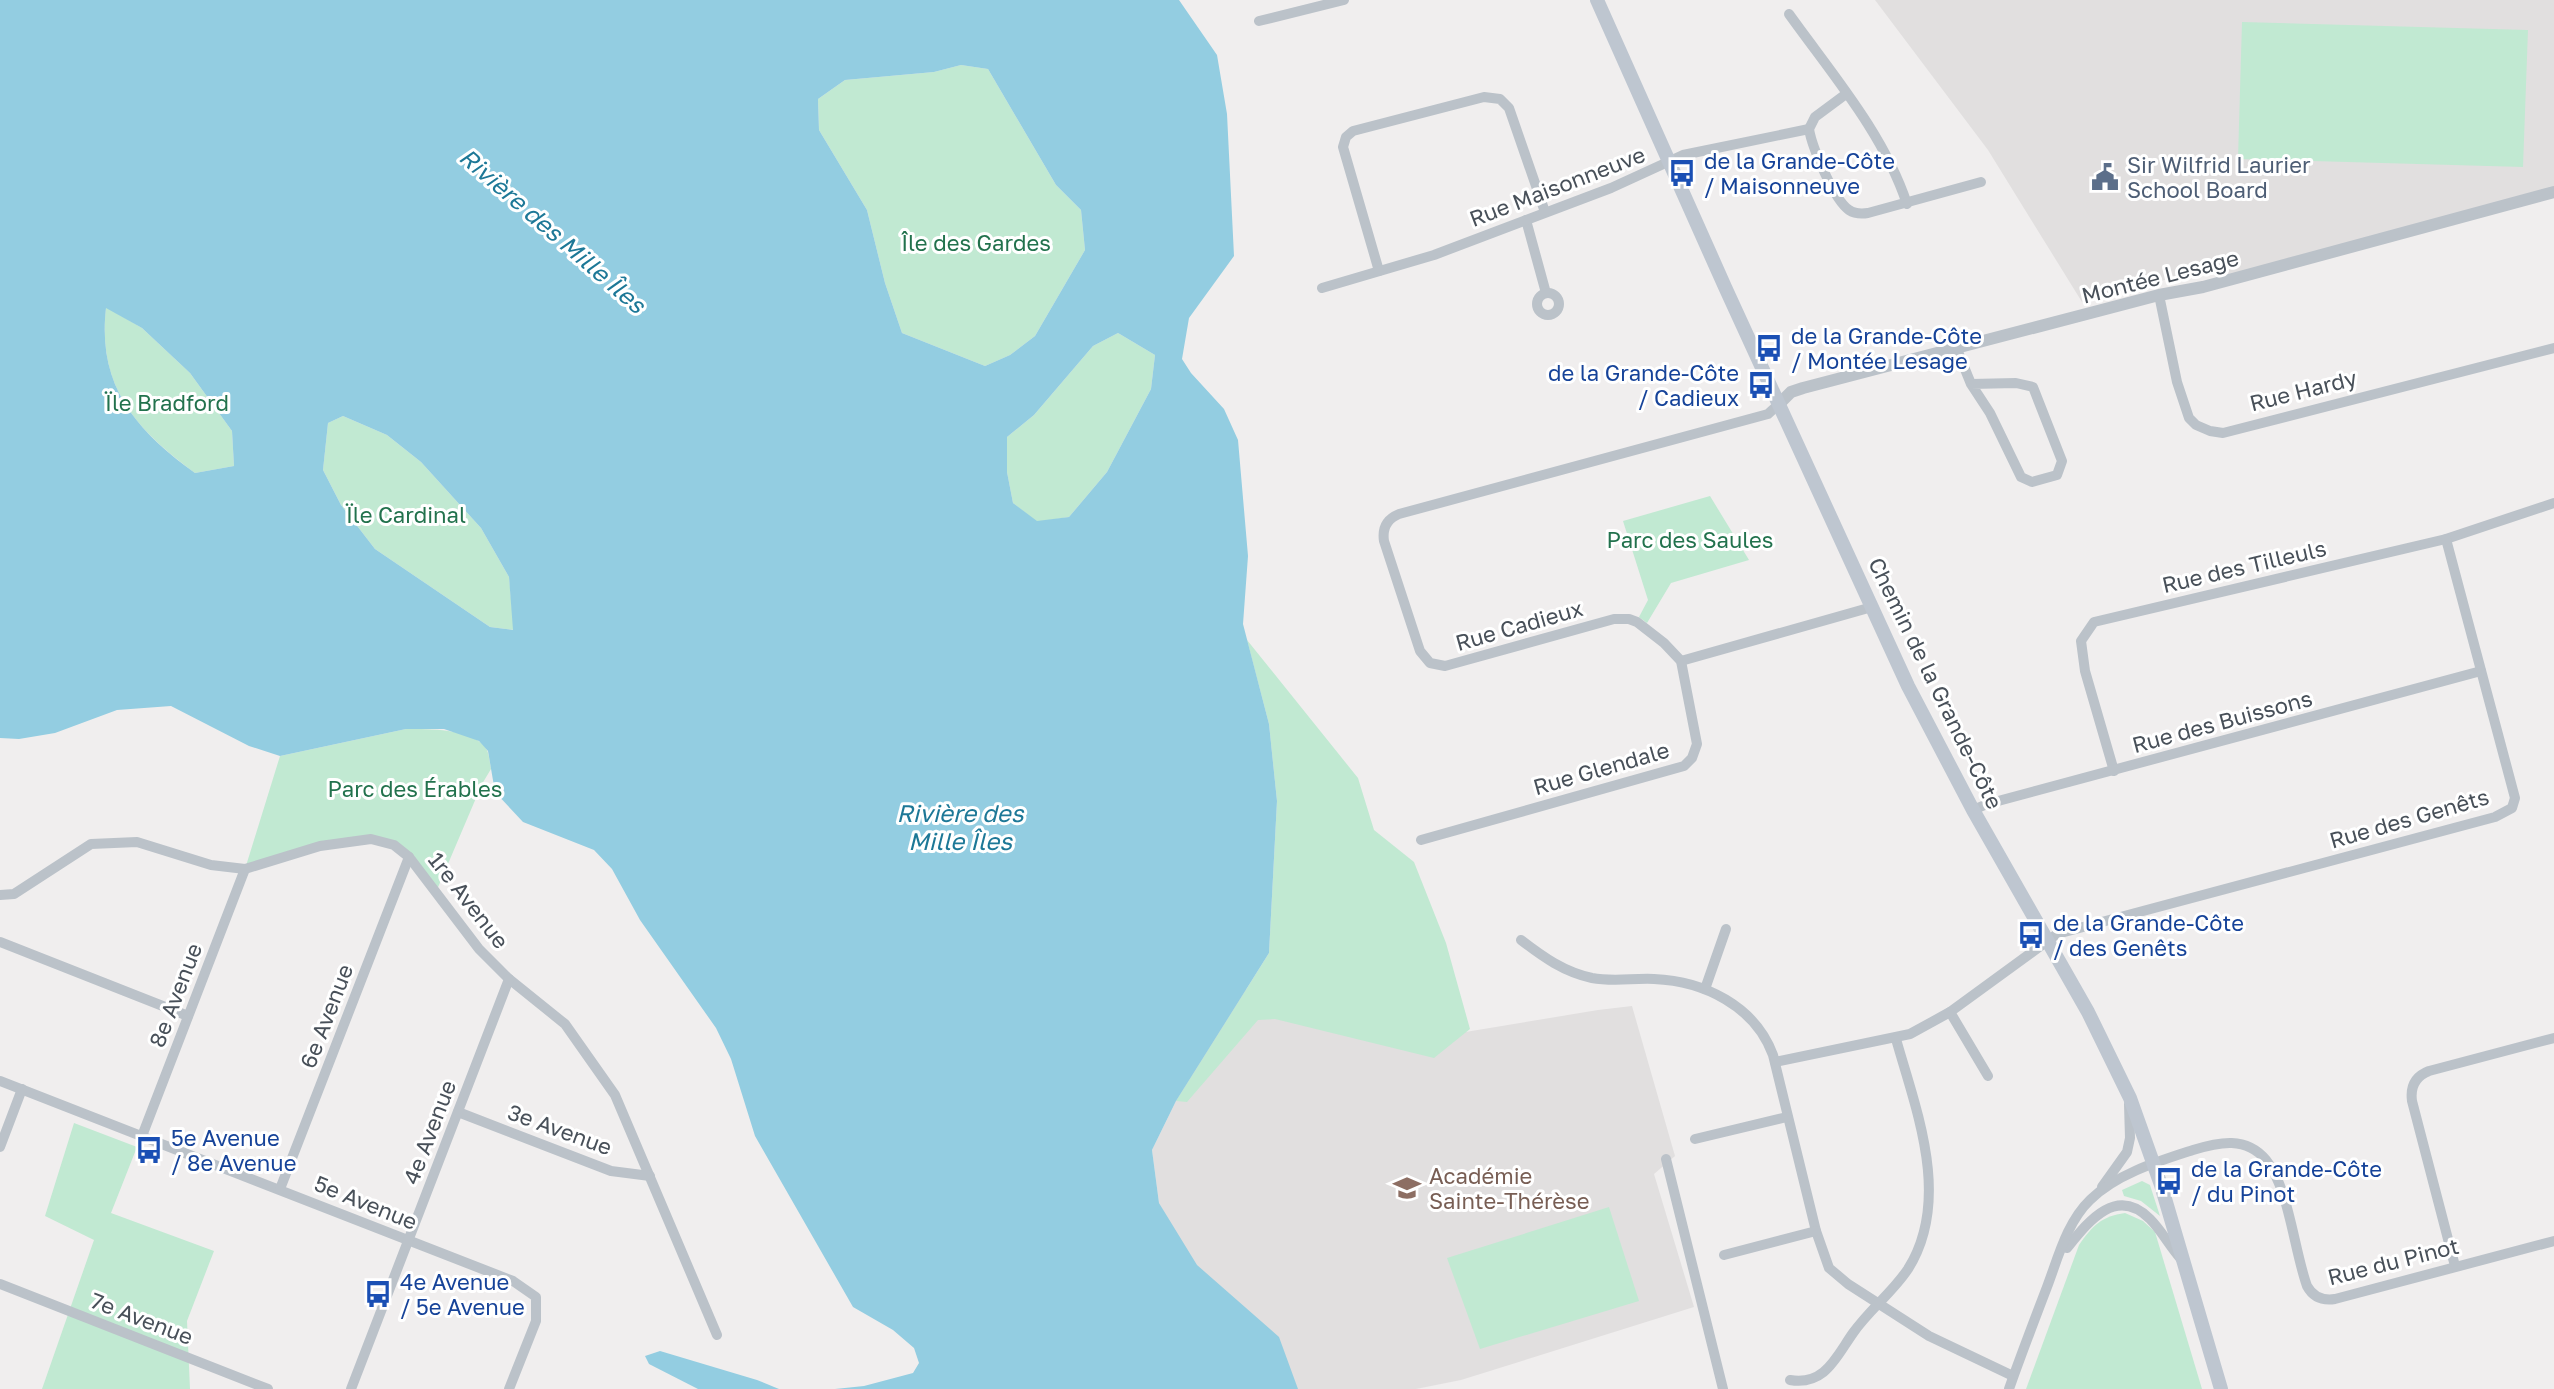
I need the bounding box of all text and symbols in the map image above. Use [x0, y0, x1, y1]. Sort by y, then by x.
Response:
street label: Rue Maisonneuve [1465, 140, 1649, 232]
water label: Rivière des Mille Îles [454, 141, 653, 319]
place label: de la Grande-Côte / Maisonneuve [1704, 147, 1895, 199]
place label: Sir Wilfrid Laurier School Board [2127, 151, 2311, 203]
bus stop icon: de la Grande-Côte / Maisonneuve [1667, 158, 1697, 188]
public building icon: Sir Wilfrid Laurier School Board [2090, 162, 2120, 192]
park label: Île des Gardes [900, 229, 1051, 256]
street label: Montée Lesage [2079, 243, 2241, 309]
place label: de la Grande-Côte / Montée Lesage [1791, 322, 1982, 374]
bus stop icon: de la Grande-Côte / Montée Lesage [1754, 333, 1784, 363]
place label: de la Grande-Côte / Cadieux [1548, 359, 1739, 411]
street label: Rue Hardy [2247, 364, 2359, 416]
bus stop icon: de la Grande-Côte / Cadieux [1746, 370, 1776, 400]
park label: Ïle Bradford [104, 389, 229, 416]
park label: Ïle Cardinal [345, 501, 466, 528]
park label: Parc des Saules [1607, 526, 1773, 553]
street label: Rue des Tilleuls [2159, 534, 2329, 598]
street label: Chemin de la Grande-Côte [1863, 553, 2009, 813]
street label: Rue Cadieux [1452, 594, 1586, 656]
street label: Rue des Buissons [2129, 684, 2315, 758]
street label: Rue Glendale [1530, 736, 1672, 800]
park label: Parc des Érables [328, 775, 502, 802]
street label: Rue des Genêts [2326, 782, 2492, 854]
water label: Rivière des Mille Îles [897, 798, 1025, 855]
street label: 1re Avenue [423, 846, 515, 954]
place label: de la Grande-Côte / des Genêts [2053, 909, 2244, 961]
bus stop icon: de la Grande-Côte / des Genêts [2016, 920, 2046, 950]
street label: 8e Avenue [143, 939, 207, 1051]
street label: 6e Avenue [294, 960, 358, 1072]
street label: 4e Avenue [397, 1076, 461, 1188]
street label: 3e Avenue [504, 1098, 616, 1160]
place label: 5e Avenue / 8e Avenue [171, 1124, 296, 1176]
bus stop icon: 5e Avenue / 8e Avenue [134, 1135, 164, 1165]
place label: de la Grande-Côte / du Pinot [2191, 1155, 2382, 1207]
place label: Académie Sainte-Thérèse [1429, 1162, 1589, 1214]
bus stop icon: de la Grande-Côte / du Pinot [2154, 1166, 2184, 1196]
street label: 5e Avenue [311, 1169, 421, 1235]
school or university icon: Académie Sainte-Thérèse [1392, 1173, 1422, 1203]
street label: Rue du Pinot [2325, 1232, 2461, 1290]
place label: 4e Avenue / 5e Avenue [400, 1268, 525, 1320]
bus stop icon: 4e Avenue / 5e Avenue [363, 1279, 393, 1309]
street label: 7e Avenue [87, 1286, 197, 1350]

